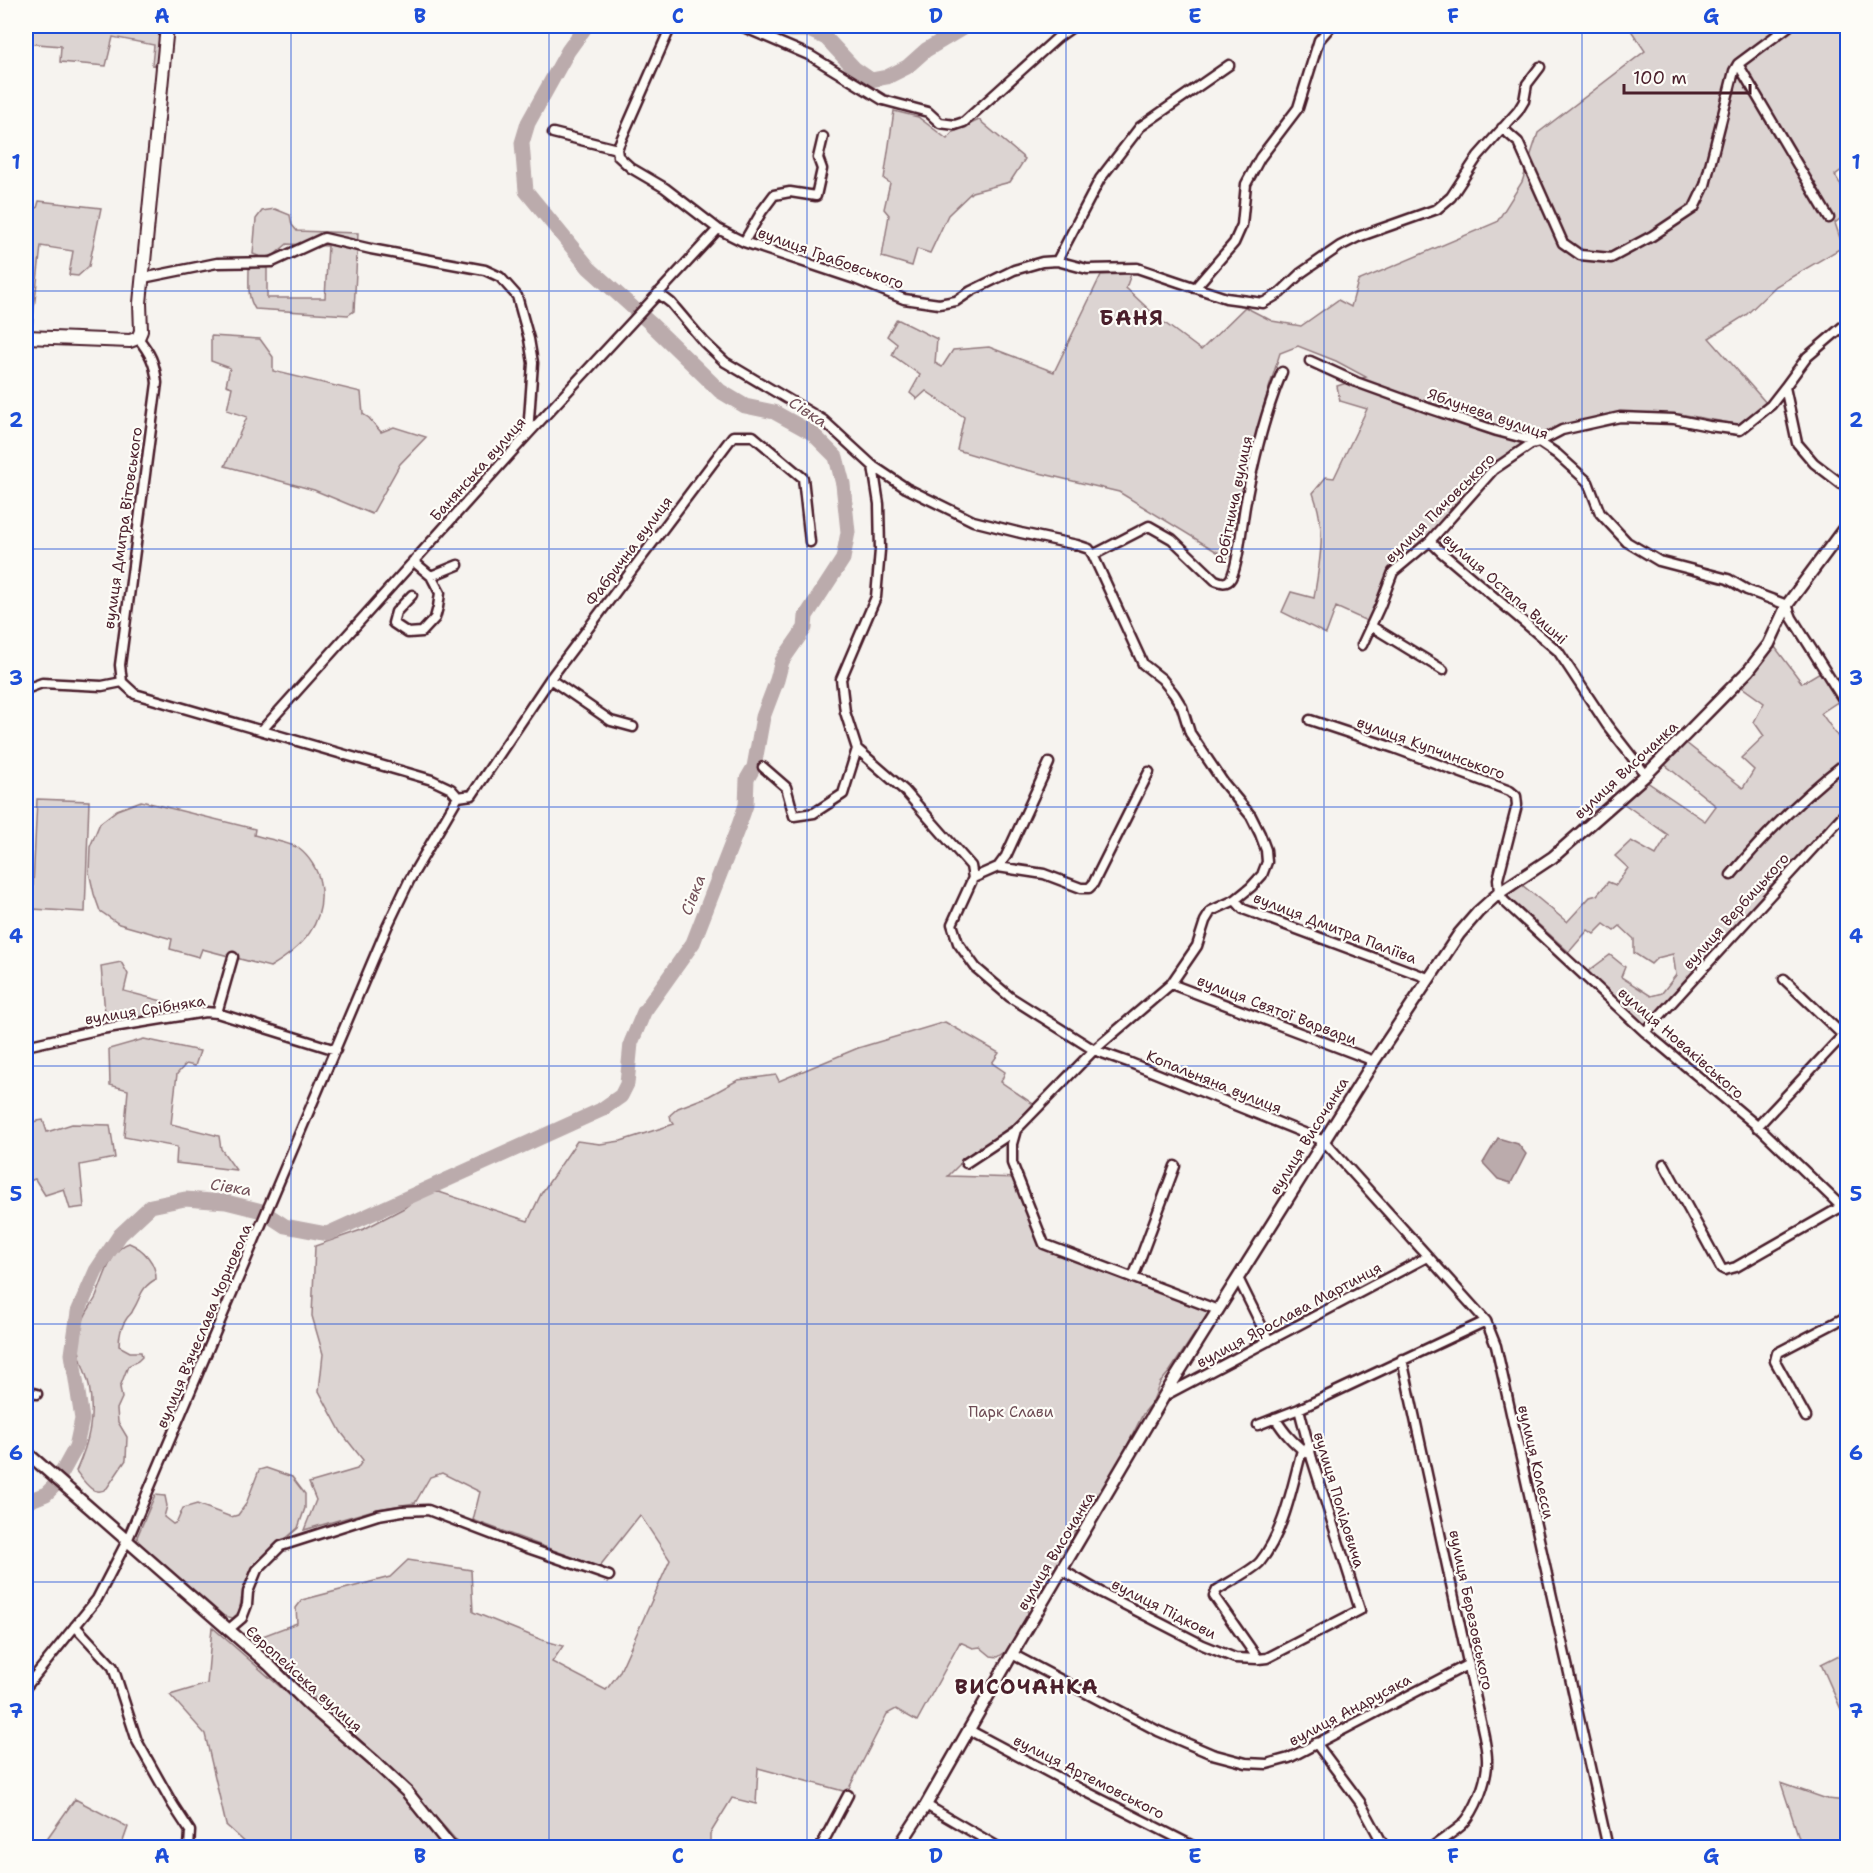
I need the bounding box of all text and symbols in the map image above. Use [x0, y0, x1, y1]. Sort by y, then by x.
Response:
text: A [154, 3, 170, 29]
text: B [414, 3, 426, 29]
text: C [672, 3, 684, 29]
text: D [929, 3, 943, 29]
text: E [1188, 3, 1202, 29]
text: F [1447, 3, 1459, 29]
text: G [1703, 3, 1719, 29]
scale bar [1624, 57, 1750, 95]
text: 100 m [1633, 66, 1687, 90]
text: 1 [11, 149, 21, 175]
text: 1 [1851, 149, 1861, 175]
street label: вулиця Грабовського [755, 222, 907, 294]
district label: БАНЯ [1100, 304, 1164, 332]
street label: Яблунева вулиця [1425, 384, 1551, 444]
water label: Сівка [785, 392, 831, 432]
text: 2 [9, 407, 23, 433]
text: 2 [1849, 407, 1863, 433]
street label: Банянська вулиця [426, 412, 530, 526]
street label: вулиця Дмитра Вітовського [99, 426, 147, 630]
street label: Робітнича вулиця [1211, 434, 1257, 566]
street label: вулиця Пачовського [1381, 449, 1499, 567]
street label: Фабрична вулиця [581, 492, 677, 610]
street label: вулиця Остапа Вишні [1438, 529, 1572, 649]
text: 3 [9, 665, 23, 691]
text: 3 [1849, 665, 1863, 691]
street label: вулиця Купчинського [1354, 712, 1508, 784]
street label: вулиця Височанка [1570, 716, 1683, 823]
street label: вулиця Вербицького [1678, 849, 1794, 973]
water label: Сівка [676, 872, 710, 918]
street label: вулиця Дмитра Паліїва [1251, 888, 1420, 969]
text: 4 [9, 923, 23, 949]
text: 4 [1849, 923, 1863, 949]
street label: вулиця Святої Варвари [1194, 970, 1360, 1050]
street label: вулиця Новаківського [1614, 983, 1748, 1103]
street label: вулиця Срібняка [83, 990, 207, 1029]
street label: Копальняна вулиця [1143, 1046, 1285, 1118]
street label: вулиця Височанка [1265, 1073, 1354, 1199]
water label: Сівка [209, 1173, 253, 1201]
text: 5 [10, 1181, 22, 1207]
text: 5 [1850, 1181, 1862, 1207]
street label: вулиця В'ячеслава Чорновола [152, 1220, 256, 1431]
street label: вулиця Ярослава Мартинця [1193, 1258, 1385, 1372]
park label: Парк Слави [968, 1402, 1054, 1422]
street label: вулиця Колесси [1513, 1403, 1559, 1521]
street label: вулиця Полідовича [1309, 1430, 1369, 1571]
text: 6 [9, 1440, 23, 1466]
text: 6 [1849, 1440, 1863, 1466]
street label: вулиця Височанка [1013, 1487, 1100, 1614]
street label: вулиця Березовського [1444, 1528, 1498, 1692]
street label: вулиця Підкови [1108, 1574, 1220, 1644]
street label: Європейська вулиця [241, 1621, 367, 1737]
street label: вулиця Андрусяка [1285, 1669, 1415, 1751]
district label: ВИСОЧАНКА [955, 1673, 1099, 1701]
text: 7 [9, 1698, 23, 1724]
text: 7 [1849, 1698, 1863, 1724]
street label: вулиця Артемовського [1010, 1730, 1168, 1824]
text: A [154, 1843, 170, 1869]
text: B [414, 1843, 426, 1869]
text: C [672, 1843, 684, 1869]
text: D [929, 1843, 943, 1869]
text: E [1188, 1843, 1202, 1869]
text: F [1447, 1843, 1459, 1869]
text: G [1703, 1843, 1719, 1869]

